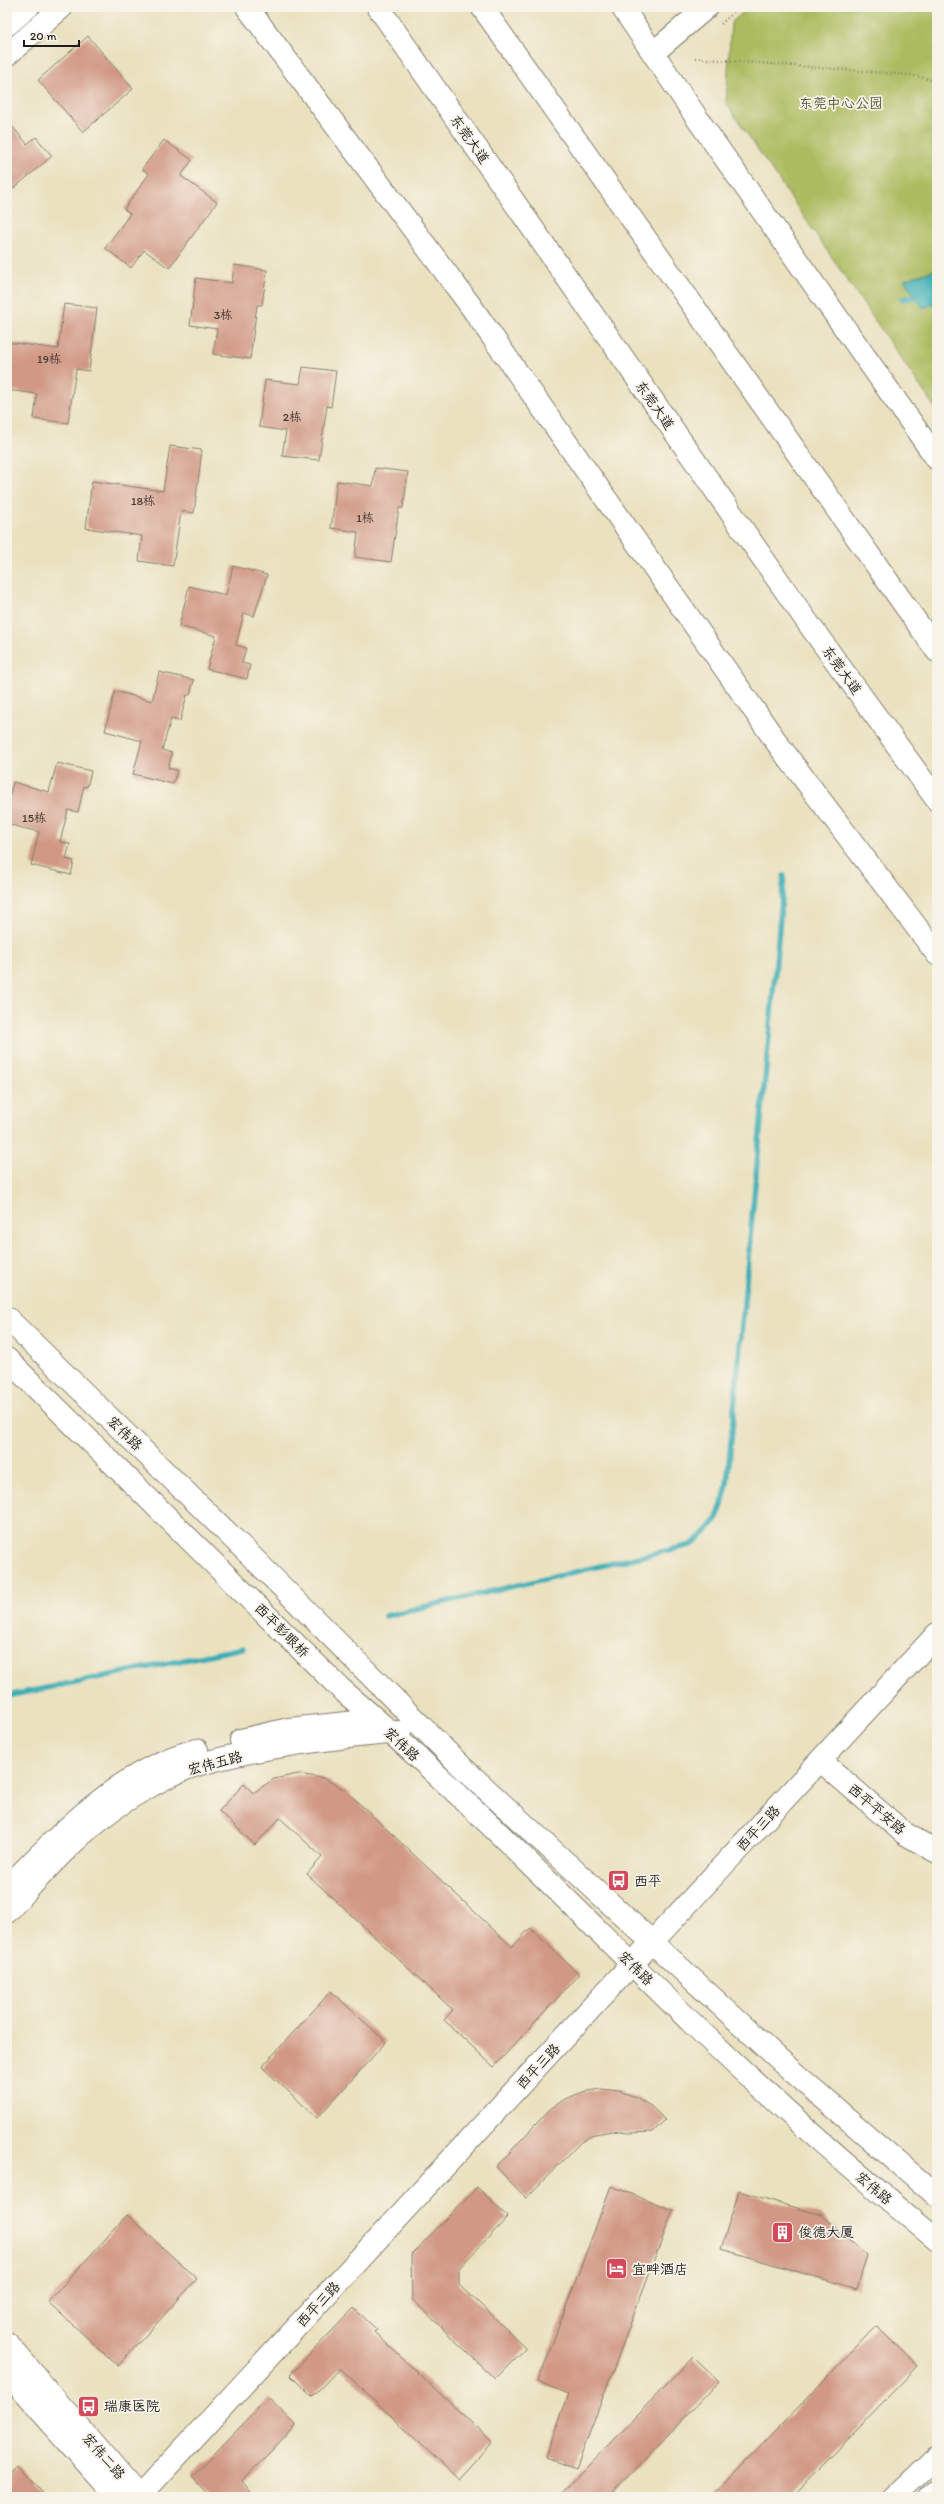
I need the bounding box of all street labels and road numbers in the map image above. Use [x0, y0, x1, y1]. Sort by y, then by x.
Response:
street label: 东莞大道 [447, 111, 493, 167]
street label: 东莞大道 [632, 377, 678, 433]
street label: 东莞大道 [818, 643, 865, 698]
street label: 宏伟路 [104, 1413, 146, 1454]
street label: 西平彭眼桥 [251, 1600, 312, 1661]
street label: 宏伟路 [381, 1724, 423, 1765]
street label: 宏伟五路 [186, 1748, 244, 1779]
street label: 西平平安路 [844, 1780, 909, 1838]
street label: 西平三路 [733, 1802, 784, 1855]
street label: 宏伟路 [615, 1948, 657, 1989]
street label: 西平三路 [513, 2040, 564, 2093]
street label: 宏伟路 [852, 2168, 895, 2208]
street label: 西平三路 [293, 2278, 344, 2331]
street label: 宏伟二路 [79, 2430, 128, 2483]

